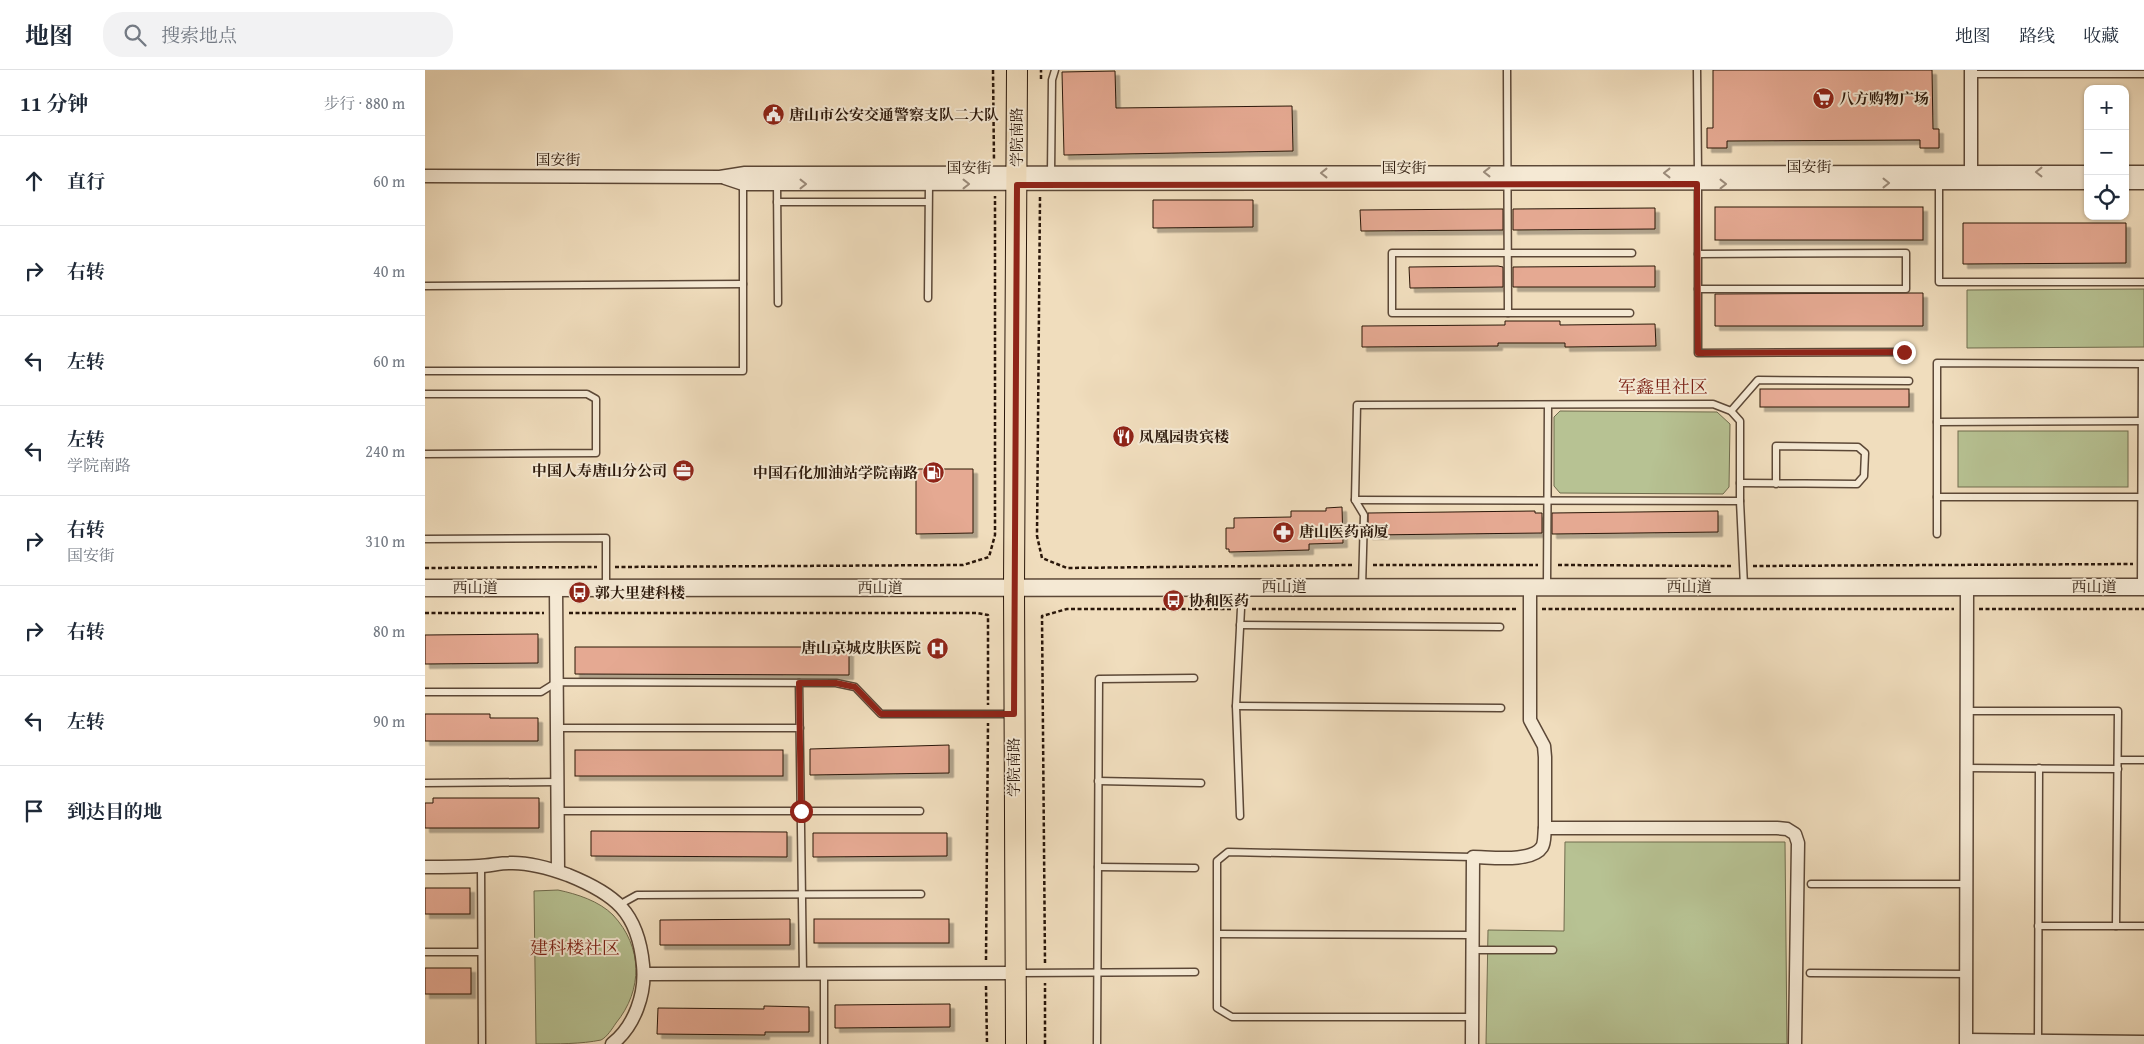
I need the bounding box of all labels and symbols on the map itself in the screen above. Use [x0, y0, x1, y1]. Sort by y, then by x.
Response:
supermarket icon: 八方购物广场 [1811, 87, 1835, 111]
place label: 八方购物广场 [1839, 88, 1929, 109]
public building icon: 唐山市公安交通警察支队二大队 [761, 103, 785, 127]
place label: 唐山市公安交通警察支队二大队 [789, 104, 999, 125]
street label: 学院南路 [1006, 107, 1027, 167]
street label: 国安街 [535, 149, 581, 170]
street label: 国安街 [1786, 156, 1832, 177]
street label: 国安街 [946, 157, 992, 178]
street label: 国安街 [1381, 157, 1427, 178]
one-way arrow [1482, 167, 1490, 177]
one-way arrow [2035, 167, 2042, 177]
one-way arrow [1320, 168, 1328, 178]
one-way arrow [1662, 168, 1670, 178]
one-way arrow [1882, 178, 1890, 188]
one-way arrow [800, 179, 807, 189]
one-way arrow [962, 179, 970, 190]
one-way arrow [1720, 179, 1727, 189]
route end [1893, 341, 1916, 364]
district label: 军鑫里社区 [1618, 373, 1708, 400]
restaurant icon: 凤凰园贵宾楼 [1111, 425, 1135, 449]
place label: 凤凰园贵宾楼 [1139, 426, 1229, 447]
office icon: 中国人寿唐山分公司 [671, 459, 695, 483]
place label: 中国人寿唐山分公司 [532, 460, 667, 481]
fuel station icon: 中国石化加油站学院南路 [922, 461, 946, 485]
place label: 中国石化加油站学院南路 [753, 462, 918, 483]
pharmacy icon: 唐山医药商厦 [1271, 520, 1295, 544]
place label: 唐山医药商厦 [1299, 521, 1389, 542]
street label: 西山道 [1261, 576, 1307, 597]
street label: 西山道 [1666, 576, 1712, 597]
street label: 西山道 [2071, 576, 2117, 597]
street label: 西山道 [452, 577, 498, 598]
street label: 西山道 [857, 577, 903, 598]
bus stop icon: 郭大里建科楼 [567, 581, 591, 605]
place label: 郭大里建科楼 [595, 582, 685, 603]
bus stop icon: 协和医药 [1161, 589, 1185, 613]
place label: 协和医药 [1189, 590, 1249, 611]
hospital icon: 唐山京城皮肤医院 [925, 636, 949, 660]
place label: 唐山京城皮肤医院 [801, 637, 921, 658]
street label: 学院南路 [1003, 737, 1024, 797]
route start [790, 800, 813, 823]
district label: 建科楼社区 [530, 934, 620, 961]

